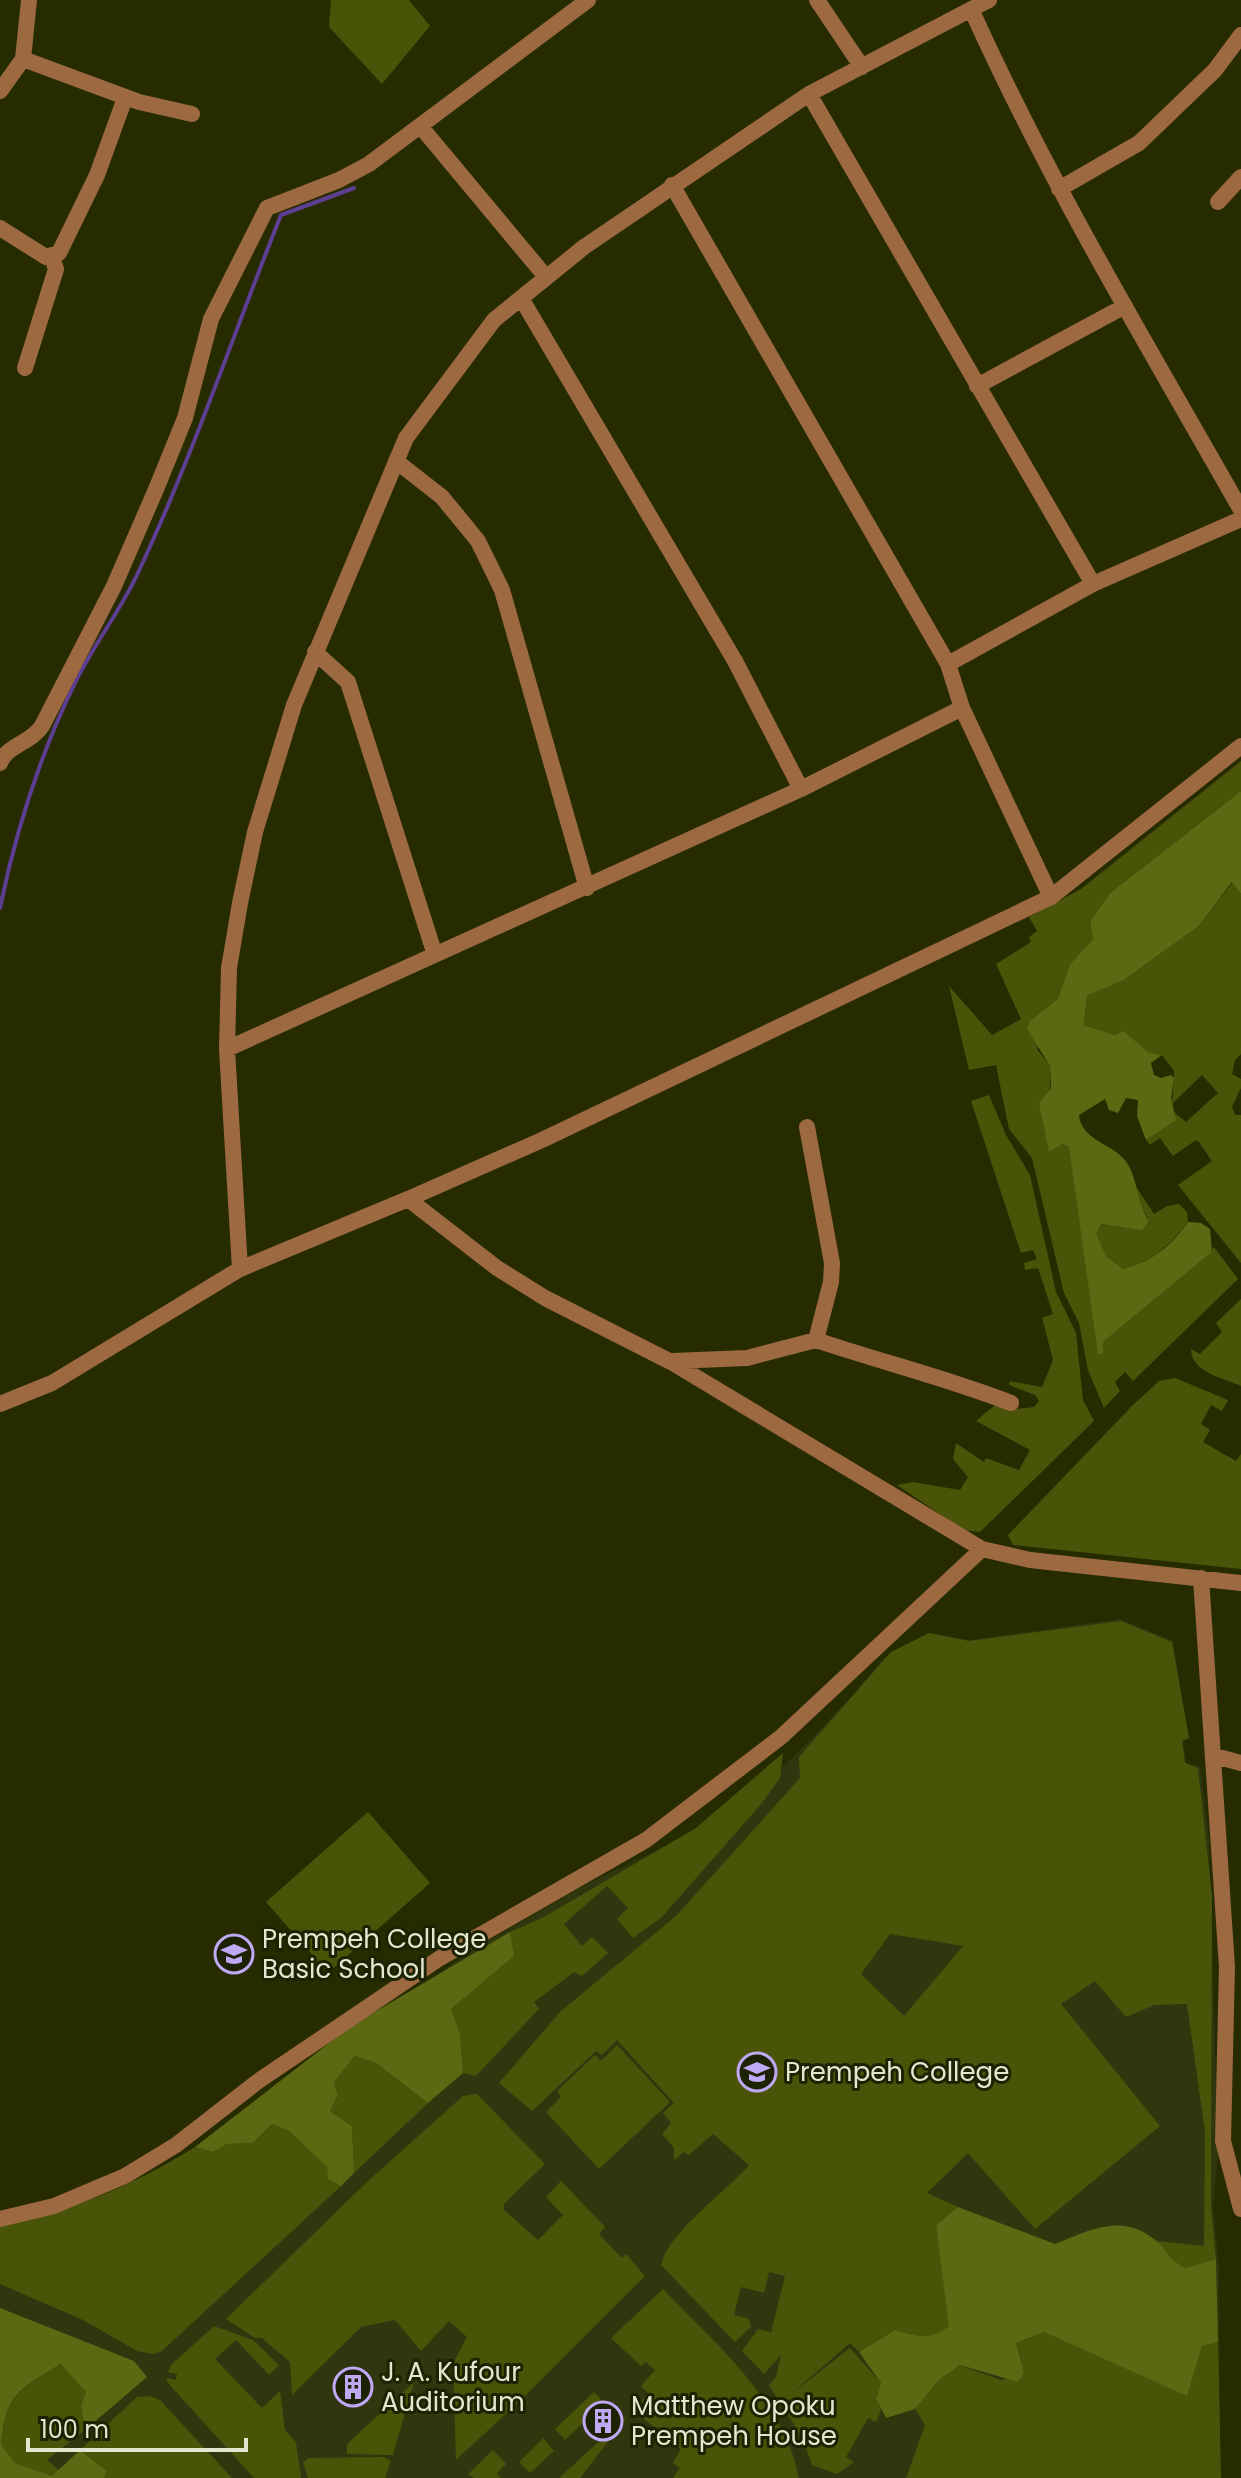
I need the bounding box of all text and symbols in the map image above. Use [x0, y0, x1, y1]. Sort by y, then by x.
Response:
place label: Prempeh College Basic School [262, 1921, 486, 1987]
school or university icon: Prempeh College Basic School [213, 1933, 255, 1975]
school or university icon: Prempeh College [736, 2051, 778, 2093]
place label: Prempeh College [785, 2054, 1009, 2090]
place label: J. A. Kufour Auditorium [381, 2354, 525, 2420]
building icon: J. A. Kufour Auditorium [332, 2366, 374, 2408]
place label: Matthew Opoku Prempeh House [631, 2388, 837, 2454]
building icon: Matthew Opoku Prempeh House [582, 2400, 624, 2442]
scale bar [28, 2402, 246, 2452]
text: 100 m [40, 2413, 109, 2446]

